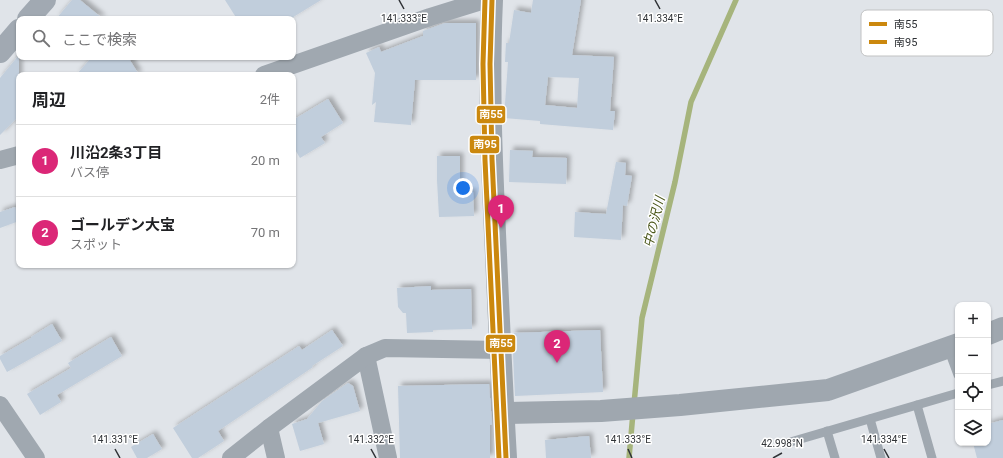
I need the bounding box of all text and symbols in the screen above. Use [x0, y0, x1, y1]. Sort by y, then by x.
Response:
legend [861, 10, 993, 56]
text: 141.333°E [381, 13, 427, 24]
text: 141.334°E [637, 13, 683, 24]
search box [16, 16, 296, 60]
text: 南55 [894, 18, 917, 31]
icon: search [30, 27, 52, 49]
text: ここで検索 [62, 31, 137, 49]
text: 南95 [894, 36, 917, 49]
text: 周辺 [32, 90, 66, 110]
text: 2件 [260, 92, 280, 107]
line badge: 南55 [476, 105, 506, 124]
text: 南55 [479, 108, 503, 121]
line badge: 南95 [469, 135, 500, 154]
text: 南95 [473, 138, 497, 151]
text: 川沿2条3丁目 [70, 144, 162, 162]
text: 1 [41, 153, 49, 168]
text: 20 m [251, 153, 280, 168]
text: バス停 [70, 165, 109, 180]
your location [453, 178, 473, 198]
water label: 中の沢川 [640, 193, 668, 249]
pin: 1 [488, 195, 514, 228]
text: ゴールデン大宝 [70, 216, 175, 234]
text: 2 [41, 225, 49, 240]
text: 70 m [251, 225, 280, 240]
text: スポット [70, 237, 122, 252]
map controls [955, 302, 991, 446]
button: + [955, 302, 991, 338]
pin: 2 [544, 330, 570, 363]
line badge: 南55 [485, 334, 516, 353]
text: 南55 [489, 337, 513, 350]
button: − [955, 338, 991, 374]
button: locate [955, 374, 991, 410]
button: layers [955, 410, 991, 446]
text: 141.331°E [92, 434, 138, 445]
text: 141.332°E [348, 434, 394, 445]
text: 141.333°E [605, 434, 651, 445]
text: 141.334°E [861, 434, 907, 445]
text: 42.998°N [761, 438, 803, 449]

